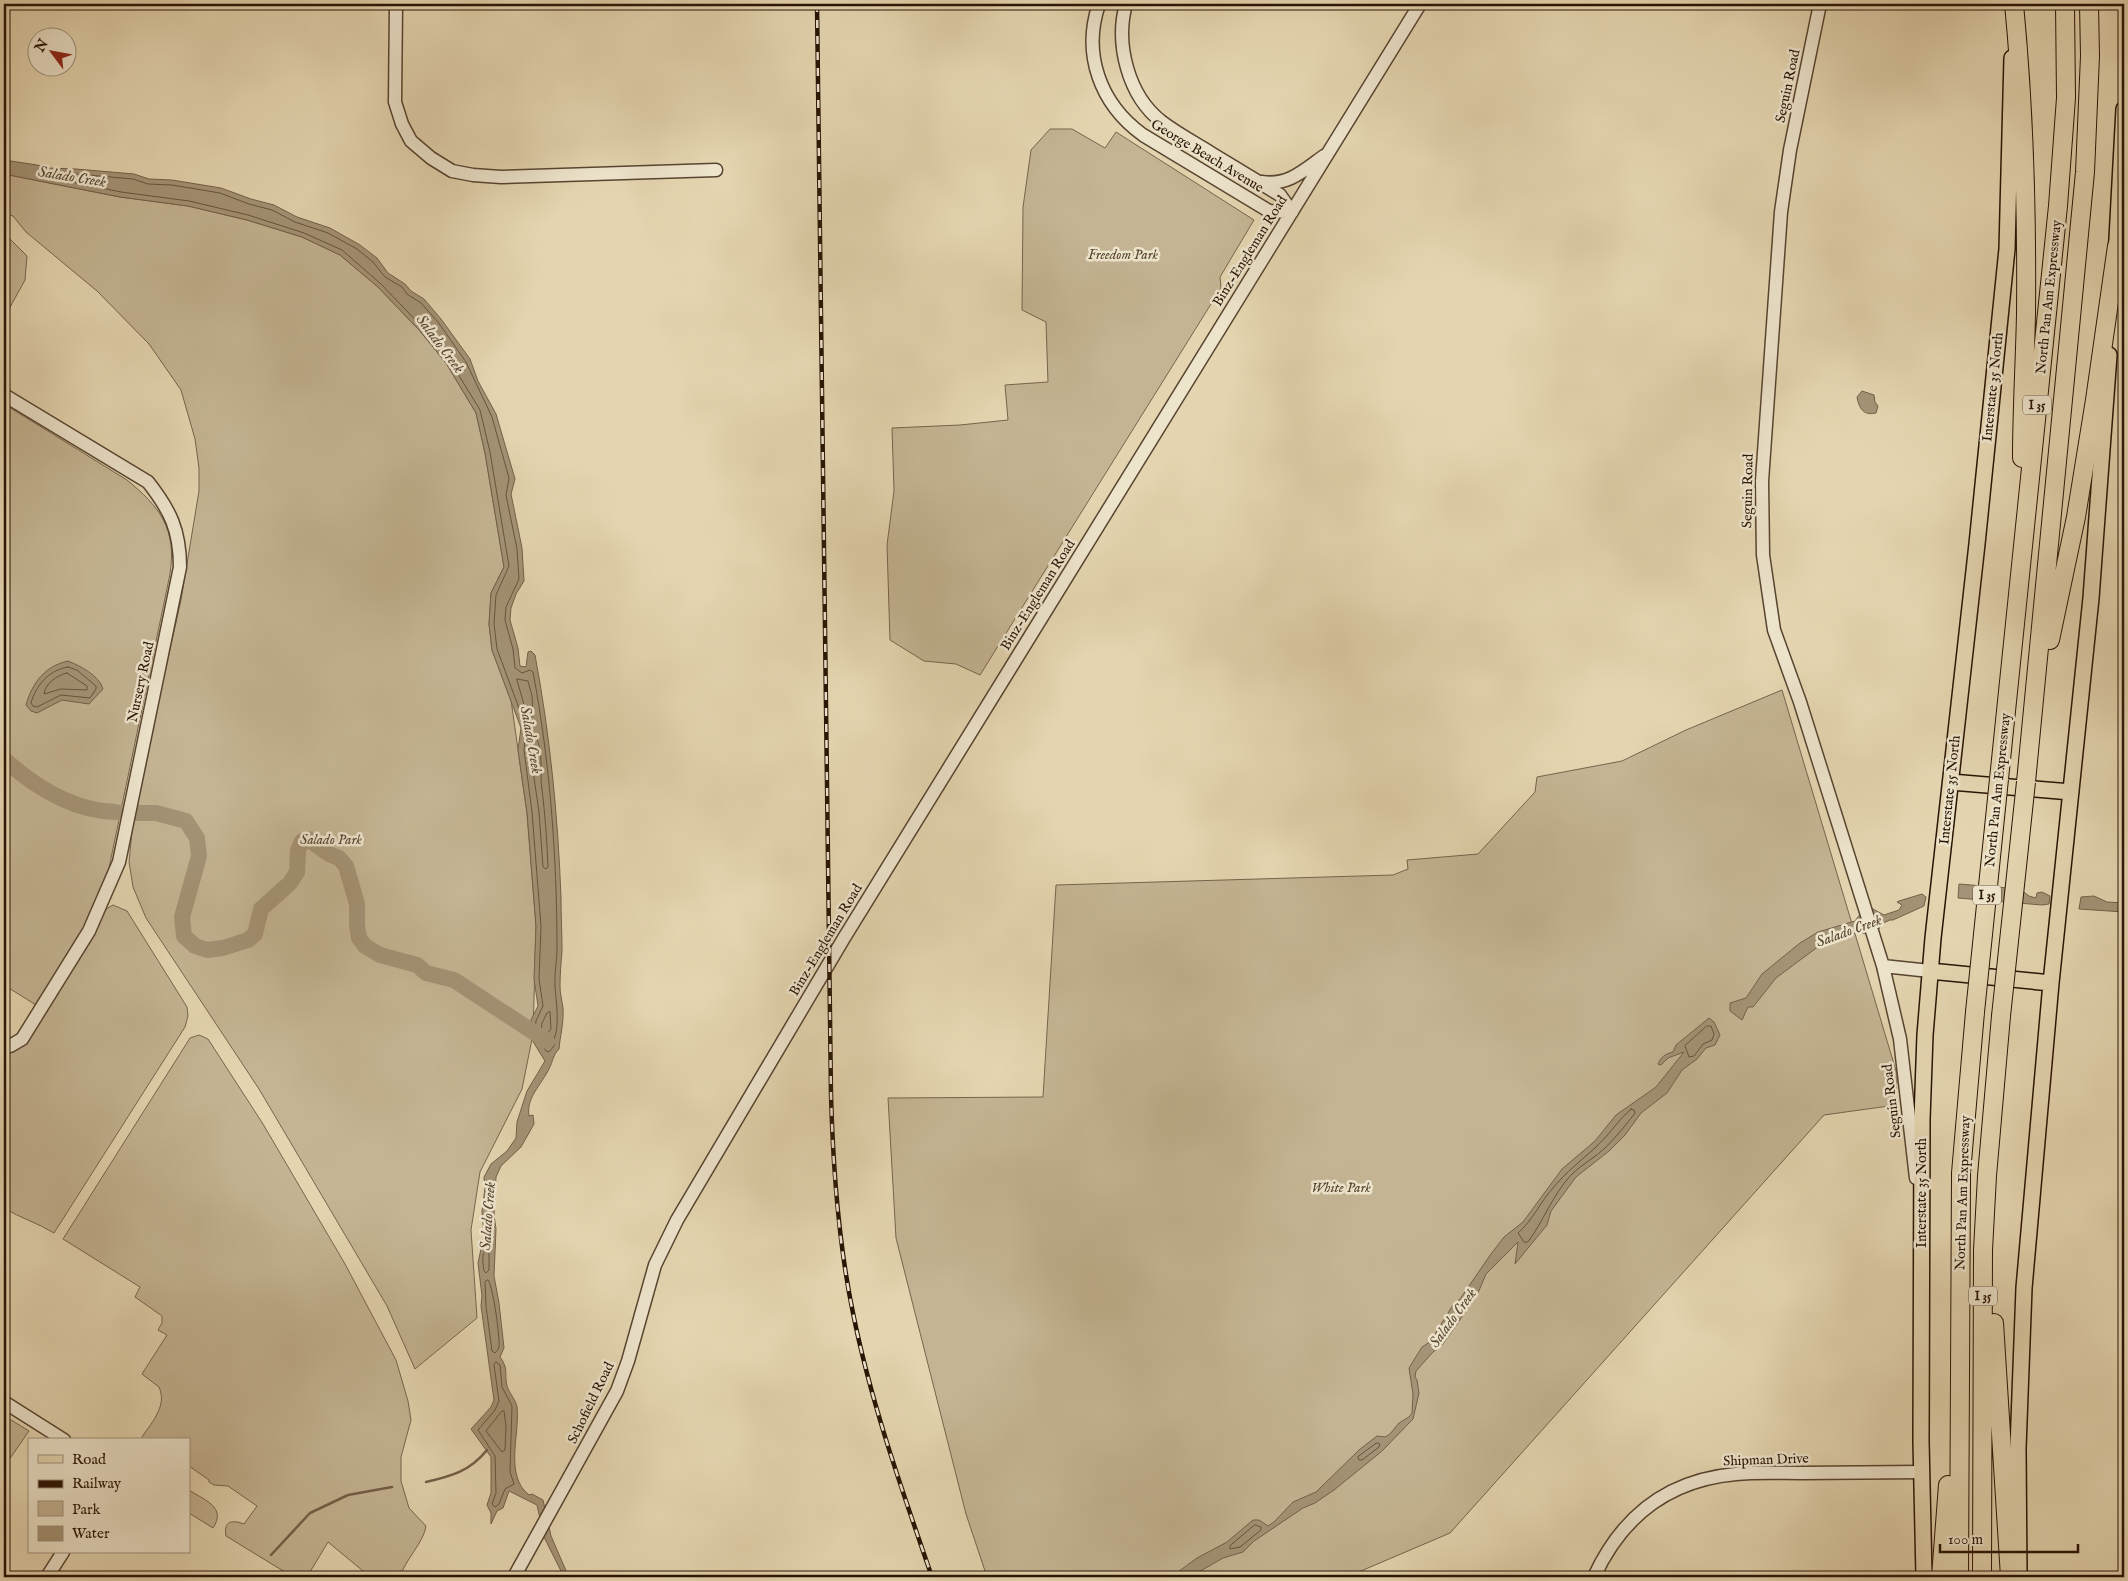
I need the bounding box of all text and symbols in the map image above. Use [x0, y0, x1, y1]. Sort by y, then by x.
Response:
north arrow [28, 28, 78, 78]
text: N [30, 36, 53, 56]
street label: Seguin Road [1771, 47, 1805, 124]
street label: George Beach Avenue [1147, 115, 1267, 197]
water label: Salado Creek [37, 162, 107, 192]
street label: Binz-Engleman Road [1209, 192, 1292, 310]
street label: North Pan Am Expressway [2032, 219, 2066, 375]
park label: Freedom Park [1088, 246, 1158, 264]
water label: Salado Creek [412, 311, 468, 377]
street label: Interstate 35 North [1978, 331, 2008, 443]
road number: I 35 [2023, 396, 2051, 414]
street label: Seguin Road [1738, 453, 1758, 528]
street label: Binz-Engleman Road [997, 536, 1080, 654]
street label: Nursery Road [124, 639, 158, 724]
water label: Salado Creek [516, 705, 546, 775]
street label: North Pan Am Expressway [1981, 712, 2015, 868]
street label: Interstate 35 North [1935, 734, 1965, 846]
park label: Salado Park [300, 831, 362, 849]
street label: Binz-Engleman Road [785, 880, 867, 999]
road number: I 35 [1973, 886, 2001, 904]
water label: Salado Creek [1814, 910, 1884, 952]
street label: Seguin Road [1878, 1062, 1905, 1139]
street label: North Pan Am Expressway [1951, 1115, 1975, 1271]
street label: Interstate 35 North [1913, 1138, 1931, 1248]
park label: White Park [1311, 1179, 1371, 1197]
water label: Salado Creek [476, 1181, 500, 1251]
water label: Salado Creek [1425, 1285, 1481, 1351]
road number: I 35 [1969, 1286, 1997, 1305]
street label: Schofield Road [563, 1359, 619, 1447]
legend [28, 1438, 190, 1554]
street label: Shipman Drive [1723, 1449, 1810, 1470]
text: Road [72, 1450, 107, 1469]
text: Railway [72, 1474, 122, 1493]
text: Park [72, 1500, 102, 1519]
scale bar [1940, 1521, 2078, 1553]
text: Water [72, 1524, 110, 1543]
text: 100 m [1948, 1530, 1984, 1549]

